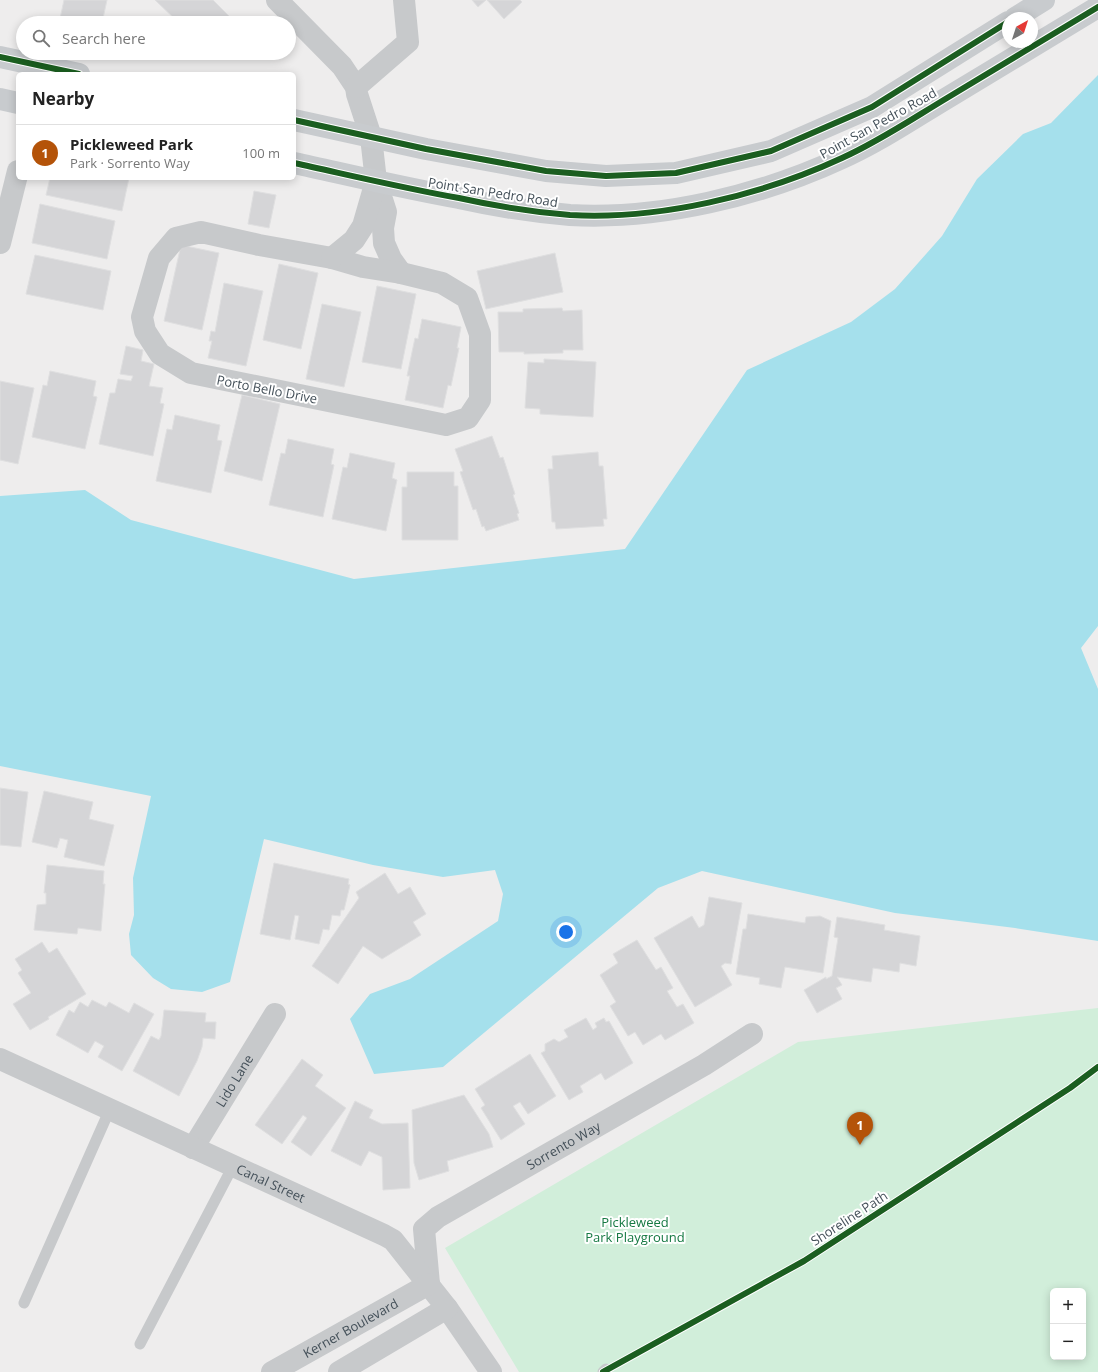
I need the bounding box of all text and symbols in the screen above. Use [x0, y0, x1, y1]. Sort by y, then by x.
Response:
north arrow [1002, 12, 1038, 48]
search box [16, 16, 296, 60]
icon: search [30, 27, 52, 49]
text: Search here [62, 28, 146, 48]
street label: Point San Pedro Road [816, 83, 940, 163]
text: Nearby [32, 87, 94, 110]
text: Pickleweed Park [70, 134, 193, 154]
text: 1 [41, 144, 49, 162]
text: 100 m [242, 144, 280, 162]
text: Park · Sorrento Way [70, 154, 190, 172]
street label: Point San Pedro Road [427, 173, 559, 211]
street label: Porto Bello Drive [215, 370, 319, 408]
your location [556, 922, 576, 942]
street label: Lido Lane [211, 1051, 257, 1110]
pin: 1 [847, 1112, 873, 1145]
street label: Sorrento Way [523, 1117, 604, 1174]
street label: Canal Street [234, 1160, 308, 1207]
street label: Shoreline Path [807, 1186, 891, 1250]
park label: Pickleweed Park Playground [585, 1213, 685, 1246]
map controls [1050, 1288, 1086, 1360]
button: + [1050, 1288, 1086, 1324]
street label: Kerner Boulevard [300, 1294, 401, 1362]
button: − [1050, 1324, 1086, 1360]

